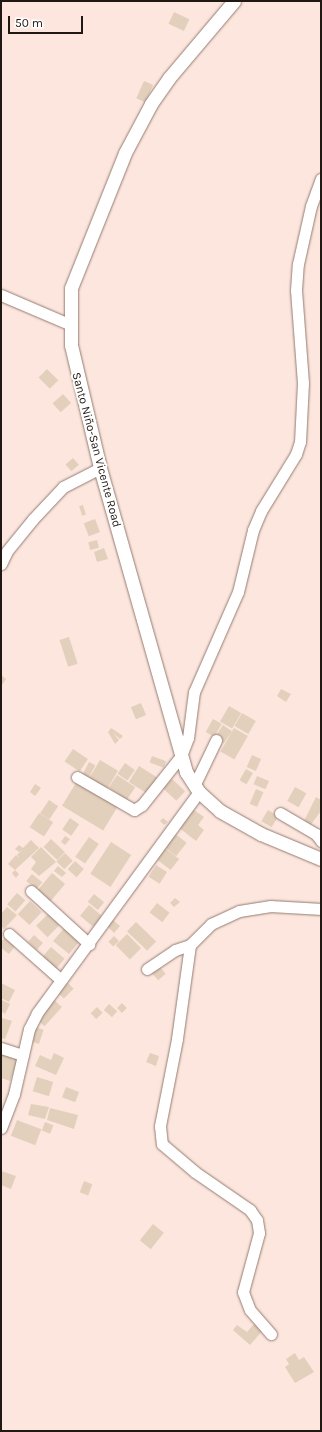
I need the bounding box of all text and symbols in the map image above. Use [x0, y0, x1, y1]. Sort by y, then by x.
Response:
scale bar [10, 8, 85, 34]
text: 50 m [15, 16, 43, 30]
street label: Santo Niño-San Vicente Road [68, 371, 124, 529]

